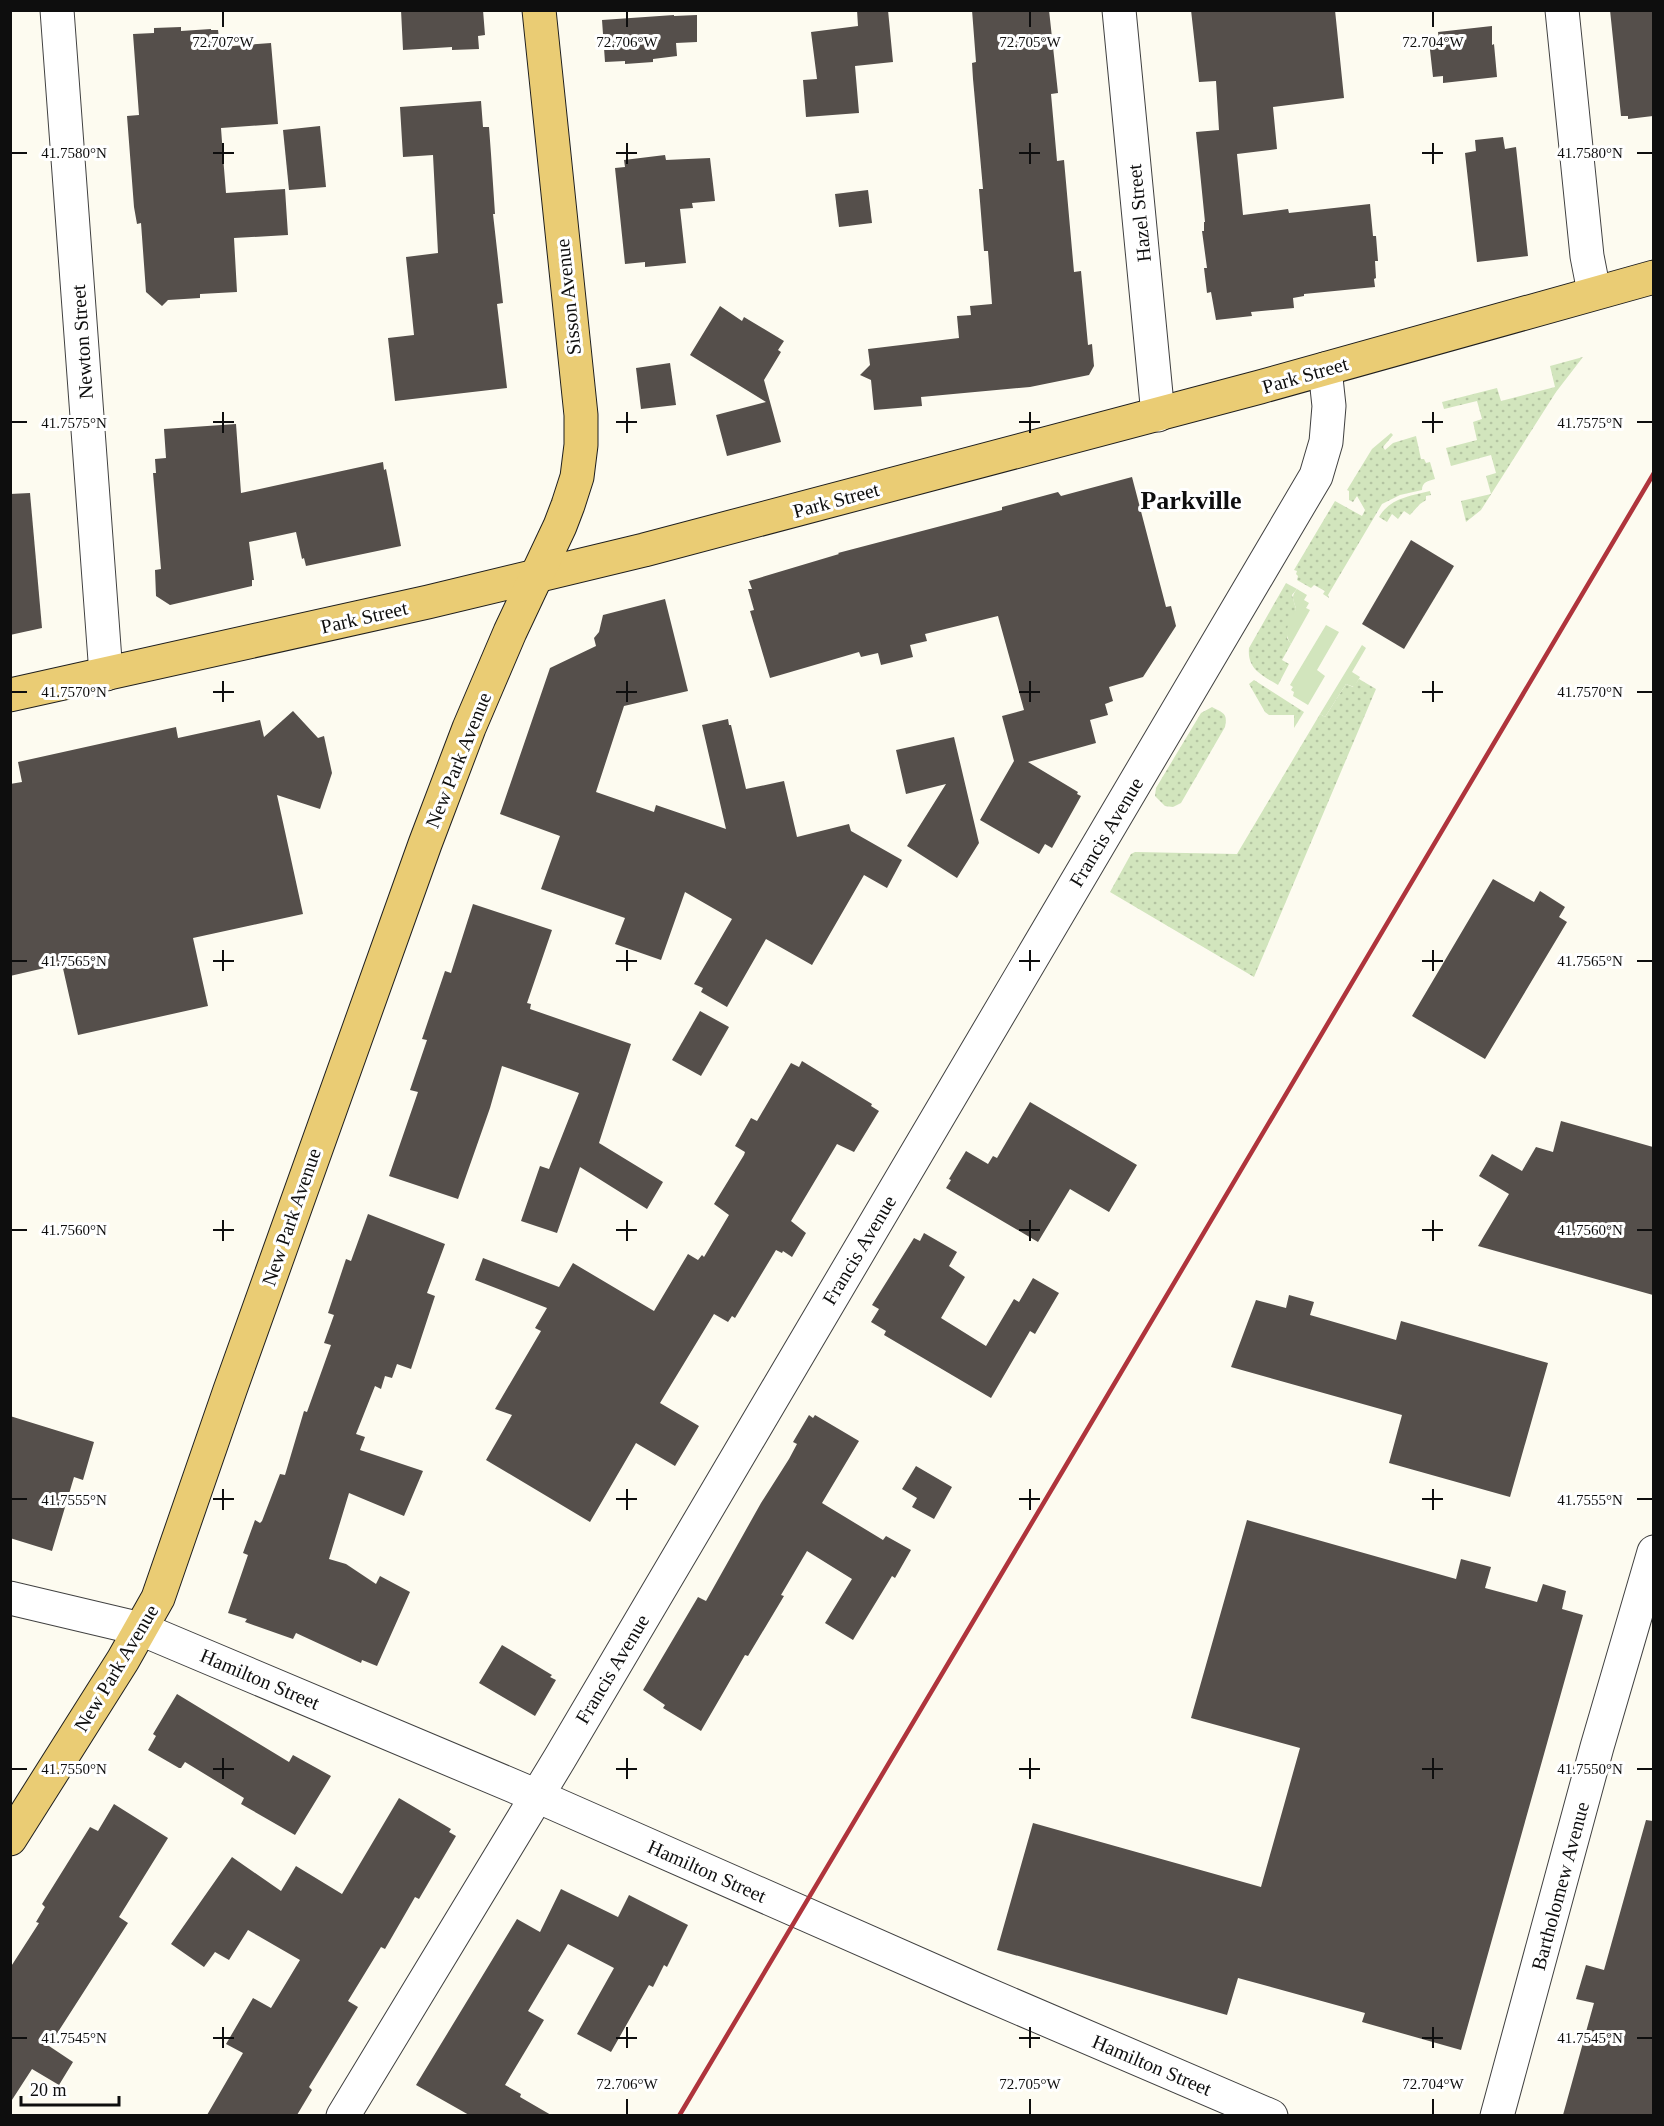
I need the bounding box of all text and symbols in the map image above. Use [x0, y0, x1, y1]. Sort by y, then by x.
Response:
text: 72.707°W [192, 34, 255, 50]
text: 72.706°W [596, 34, 659, 50]
text: 72.705°W [999, 34, 1062, 50]
text: 72.704°W [1402, 34, 1465, 50]
text: 41.7580°N [41, 145, 107, 161]
text: 41.7580°N [1557, 145, 1623, 161]
street label: Hazel Street [1123, 163, 1155, 263]
street label: Sisson Avenue [551, 238, 585, 356]
street label: Newton Street [67, 283, 97, 400]
street label: Park Street [1260, 352, 1351, 398]
text: 41.7575°N [41, 415, 107, 431]
text: 41.7575°N [1557, 415, 1623, 431]
street label: Park Street [791, 478, 882, 522]
district label: Parkville [1140, 486, 1242, 515]
street label: Park Street [319, 596, 410, 638]
text: 41.7570°N [41, 684, 107, 700]
text: 41.7570°N [1557, 684, 1623, 700]
street label: New Park Avenue [421, 689, 495, 831]
street label: Francis Avenue [1065, 773, 1147, 891]
text: 41.7565°N [41, 953, 107, 969]
text: 41.7565°N [1557, 953, 1623, 969]
street label: New Park Avenue [257, 1145, 325, 1289]
street label: Francis Avenue [818, 1191, 900, 1309]
text: 41.7560°N [41, 1222, 107, 1238]
text: 41.7560°N [1557, 1222, 1623, 1238]
text: 41.7555°N [41, 1492, 107, 1508]
text: 41.7555°N [1557, 1492, 1623, 1508]
street label: New Park Avenue [69, 1601, 163, 1735]
street label: Francis Avenue [571, 1610, 653, 1728]
street label: Hamilton Street [197, 1644, 323, 1714]
text: 41.7550°N [41, 1761, 107, 1777]
text: 41.7550°N [1557, 1761, 1623, 1777]
street label: Bartholomew Avenue [1527, 1799, 1593, 1973]
street label: Hamilton Street [644, 1835, 770, 1907]
text: 41.7545°N [41, 2030, 107, 2046]
street label: Hamilton Street [1089, 2030, 1215, 2100]
text: 41.7545°N [1557, 2030, 1623, 2046]
scale bar [21, 2069, 118, 2107]
text: 72.706°W [596, 2076, 659, 2092]
text: 72.705°W [999, 2076, 1062, 2092]
text: 72.704°W [1402, 2076, 1465, 2092]
text: 20 m [30, 2080, 67, 2100]

